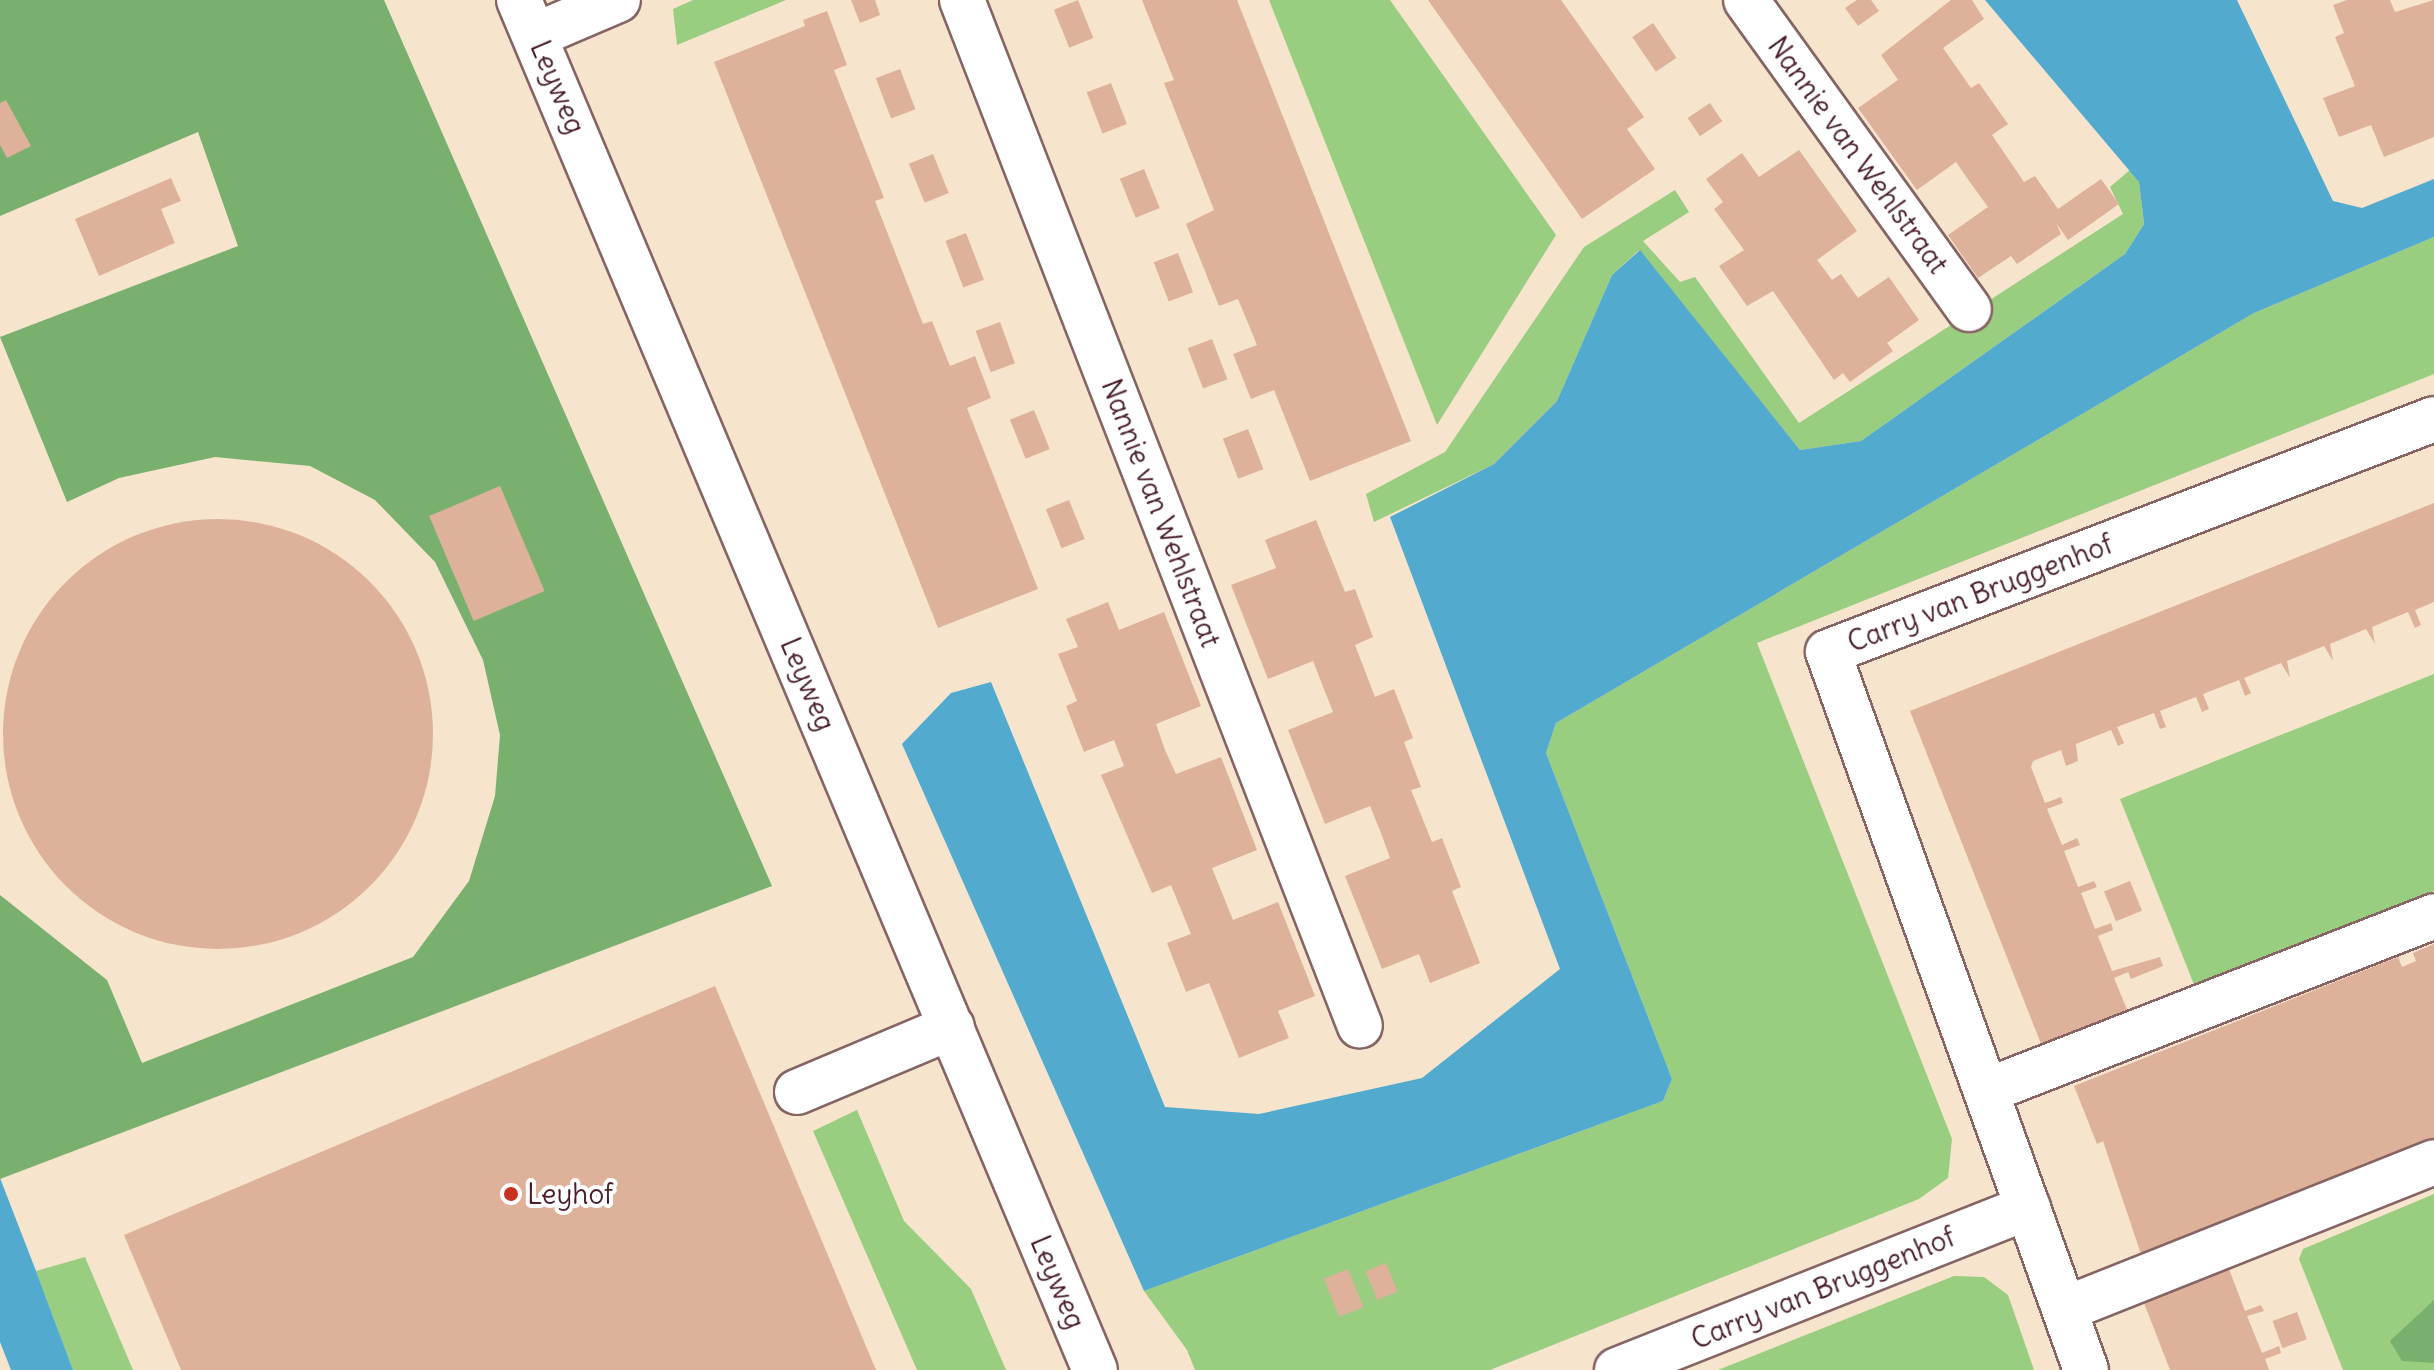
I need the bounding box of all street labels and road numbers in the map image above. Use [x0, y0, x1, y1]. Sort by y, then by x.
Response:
street label: Nannie van Wehlstraat [1761, 30, 1955, 280]
street label: Leyweg [523, 35, 593, 139]
street label: Nannie van Wehlstraat [1094, 374, 1228, 652]
street label: Carry van Bruggenhof [1843, 527, 2117, 659]
street label: Leyweg [773, 632, 843, 736]
street label: Carry van Bruggenhof [1686, 1220, 1960, 1356]
street label: Leyweg [1023, 1230, 1093, 1334]

